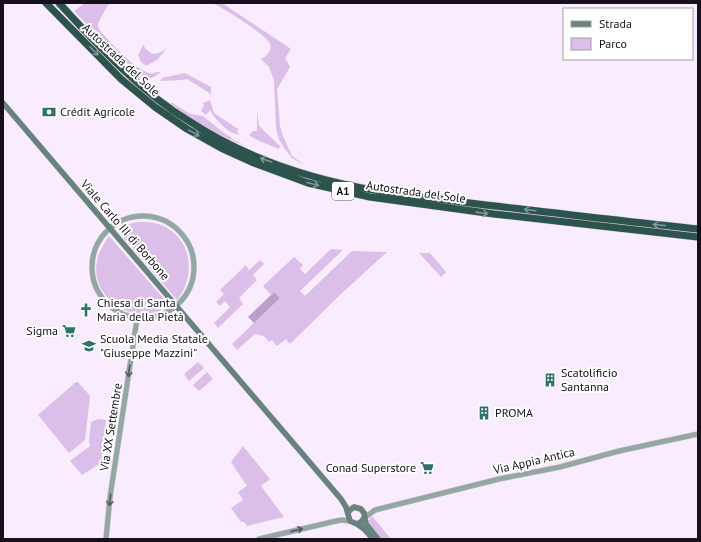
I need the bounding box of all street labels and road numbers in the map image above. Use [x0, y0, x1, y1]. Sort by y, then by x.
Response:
street label: Autostrada del Sole [80, 20, 163, 99]
street label: Viale Carlo III di Borbone [77, 176, 173, 283]
street label: Autostrada del Sole [365, 177, 467, 206]
road number: A1 [332, 182, 354, 200]
street label: Via XX Settembre [96, 382, 125, 473]
street label: Via Appia Antica [491, 444, 576, 477]

